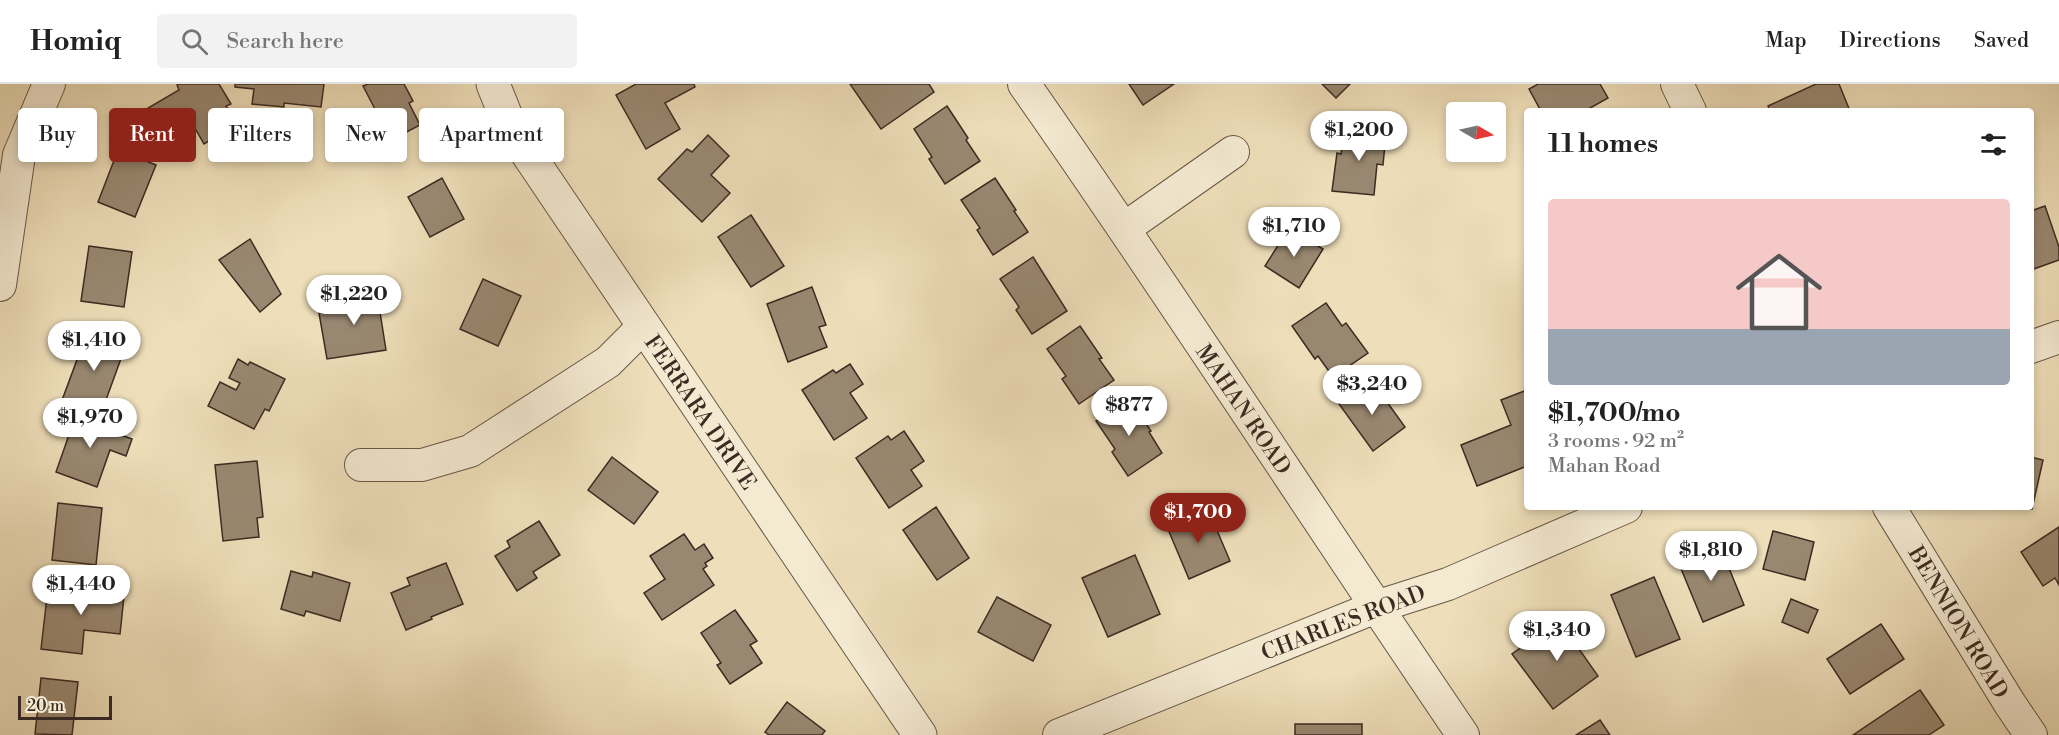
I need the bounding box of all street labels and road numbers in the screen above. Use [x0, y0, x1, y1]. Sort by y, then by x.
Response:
street label: FERRARA DRIVE [638, 330, 762, 495]
street label: MAHAN ROAD [1189, 340, 1296, 480]
street label: BENNION ROAD [1901, 541, 2014, 704]
street label: CHARLES ROAD [1258, 580, 1429, 667]

